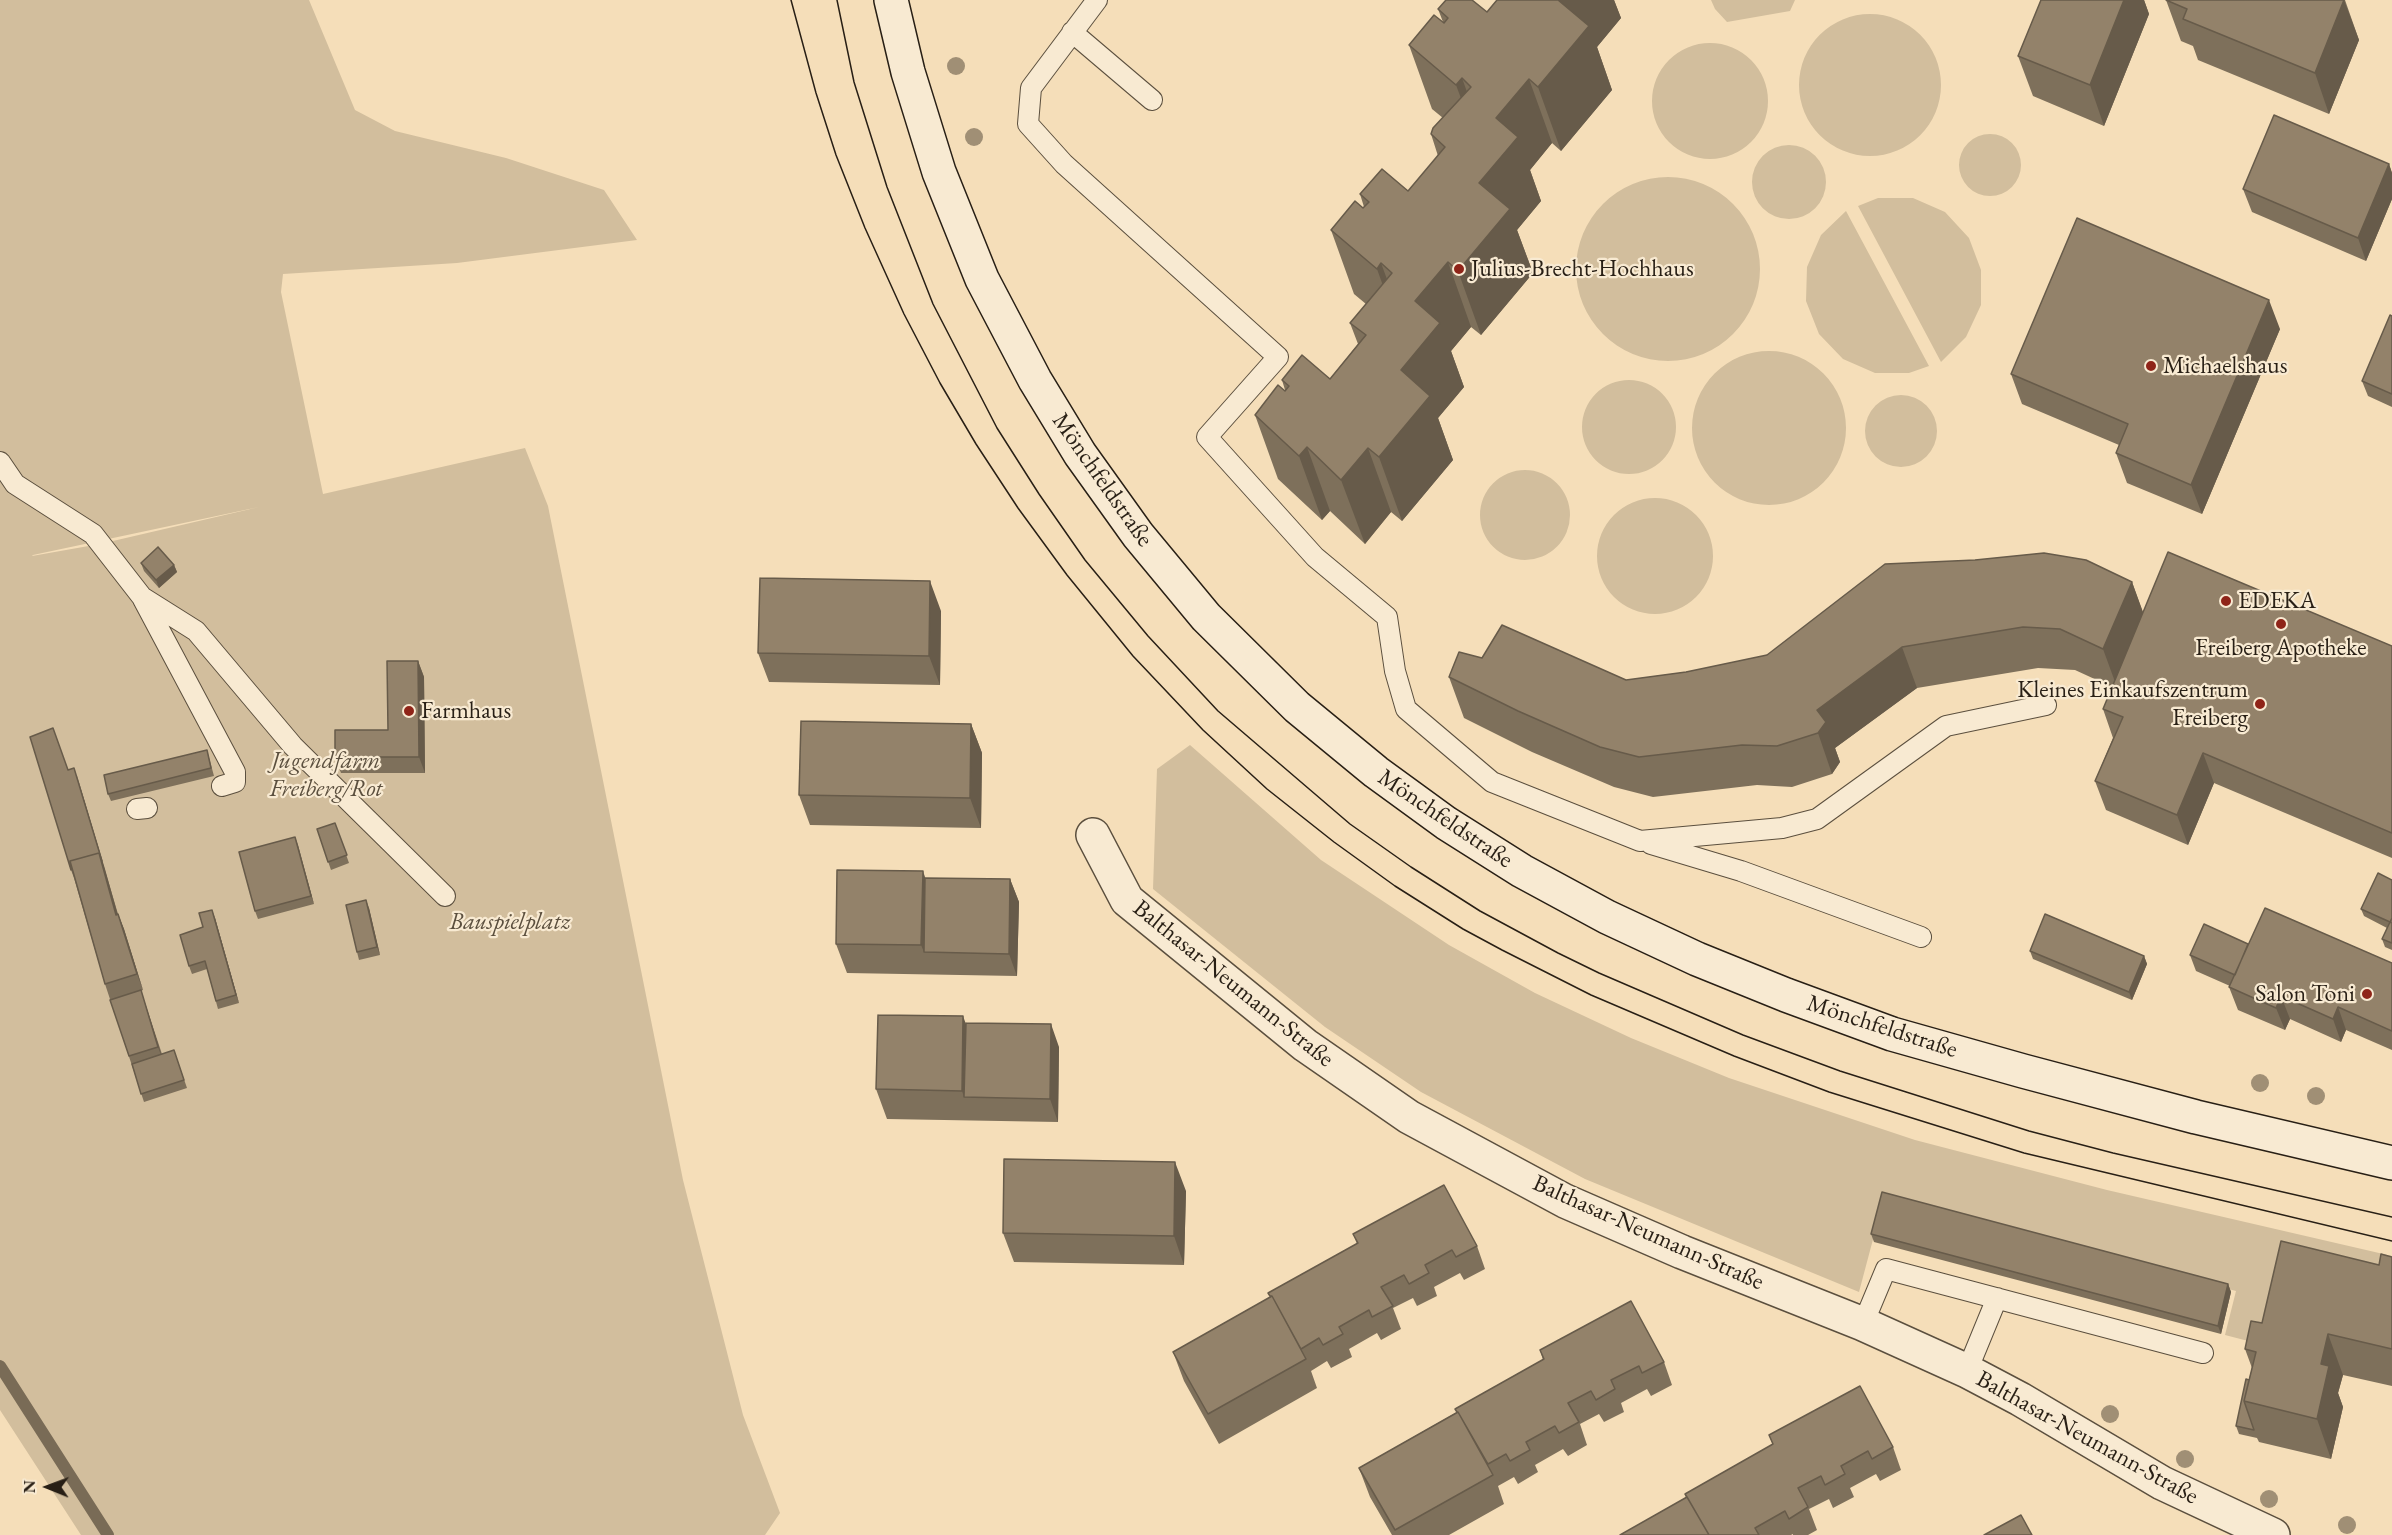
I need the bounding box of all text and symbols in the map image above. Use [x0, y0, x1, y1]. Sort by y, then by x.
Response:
place label: Julius-Brecht-Hochhaus [1471, 255, 1694, 283]
marker: Julius-Brecht-Hochhaus [1452, 262, 1466, 276]
place label: Michaelshaus [2163, 352, 2287, 380]
marker: Michaelshaus [2144, 359, 2158, 373]
street label: Mönchfeldstraße [1045, 408, 1159, 552]
place label: EDEKA [2238, 587, 2316, 615]
marker: EDEKA [2219, 594, 2233, 608]
marker: Freiberg Apotheke [2274, 617, 2288, 631]
place label: Freiberg Apotheke [2195, 634, 2367, 662]
place label: Kleines Einkaufszentrum Freiberg [2017, 676, 2248, 732]
place label: Farmhaus [421, 697, 511, 725]
marker: Kleines Einkaufszentrum Freiberg [2253, 697, 2267, 711]
marker: Farmhaus [402, 704, 416, 718]
park label: Jugendfarm Freiberg/Rot [269, 747, 383, 803]
street label: Mönchfeldstraße [1372, 763, 1518, 875]
street label: Balthasar-Neumann-Straße [1127, 894, 1339, 1074]
park label: Bauspielplatz [449, 908, 571, 936]
place label: Salon Toni [2255, 980, 2355, 1008]
marker: Salon Toni [2360, 987, 2374, 1001]
street label: Mönchfeldstraße [1803, 989, 1961, 1065]
street label: Balthasar-Neumann-Straße [1528, 1169, 1768, 1297]
street label: Balthasar-Neumann-Straße [1971, 1365, 2203, 1511]
north arrow [18, 1457, 78, 1517]
text: N [19, 1480, 40, 1493]

